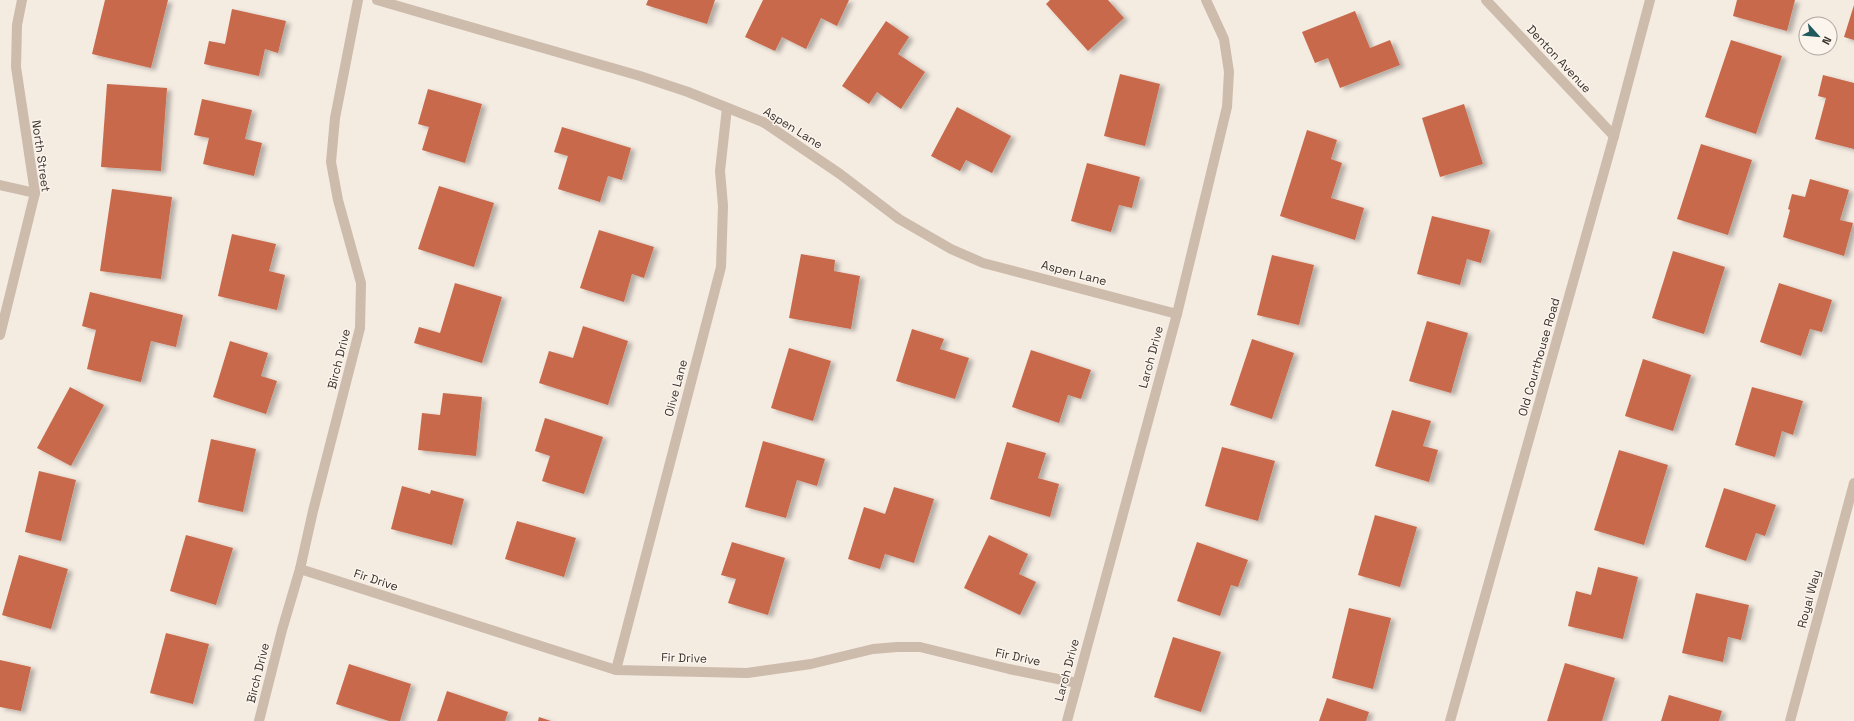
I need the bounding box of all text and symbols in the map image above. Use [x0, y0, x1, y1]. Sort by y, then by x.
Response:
north arrow [1798, 16, 1838, 56]
street label: Denton Avenue [1523, 21, 1595, 97]
text: N [1819, 34, 1835, 47]
street label: Aspen Lane [760, 103, 826, 153]
street label: North Street [28, 119, 54, 193]
street label: Aspen Lane [1040, 257, 1108, 289]
street label: Old Courthouse Road [1514, 296, 1564, 418]
street label: Larch Drive [1135, 324, 1167, 390]
street label: Birch Drive [324, 327, 354, 391]
street label: Olive Lane [661, 358, 691, 418]
street label: Fir Drive [352, 565, 400, 595]
street label: Royal Way [1794, 568, 1824, 630]
street label: Larch Drive [1051, 637, 1083, 703]
street label: Birch Drive [243, 641, 273, 705]
street label: Fir Drive [994, 644, 1042, 670]
street label: Fir Drive [661, 649, 707, 667]

